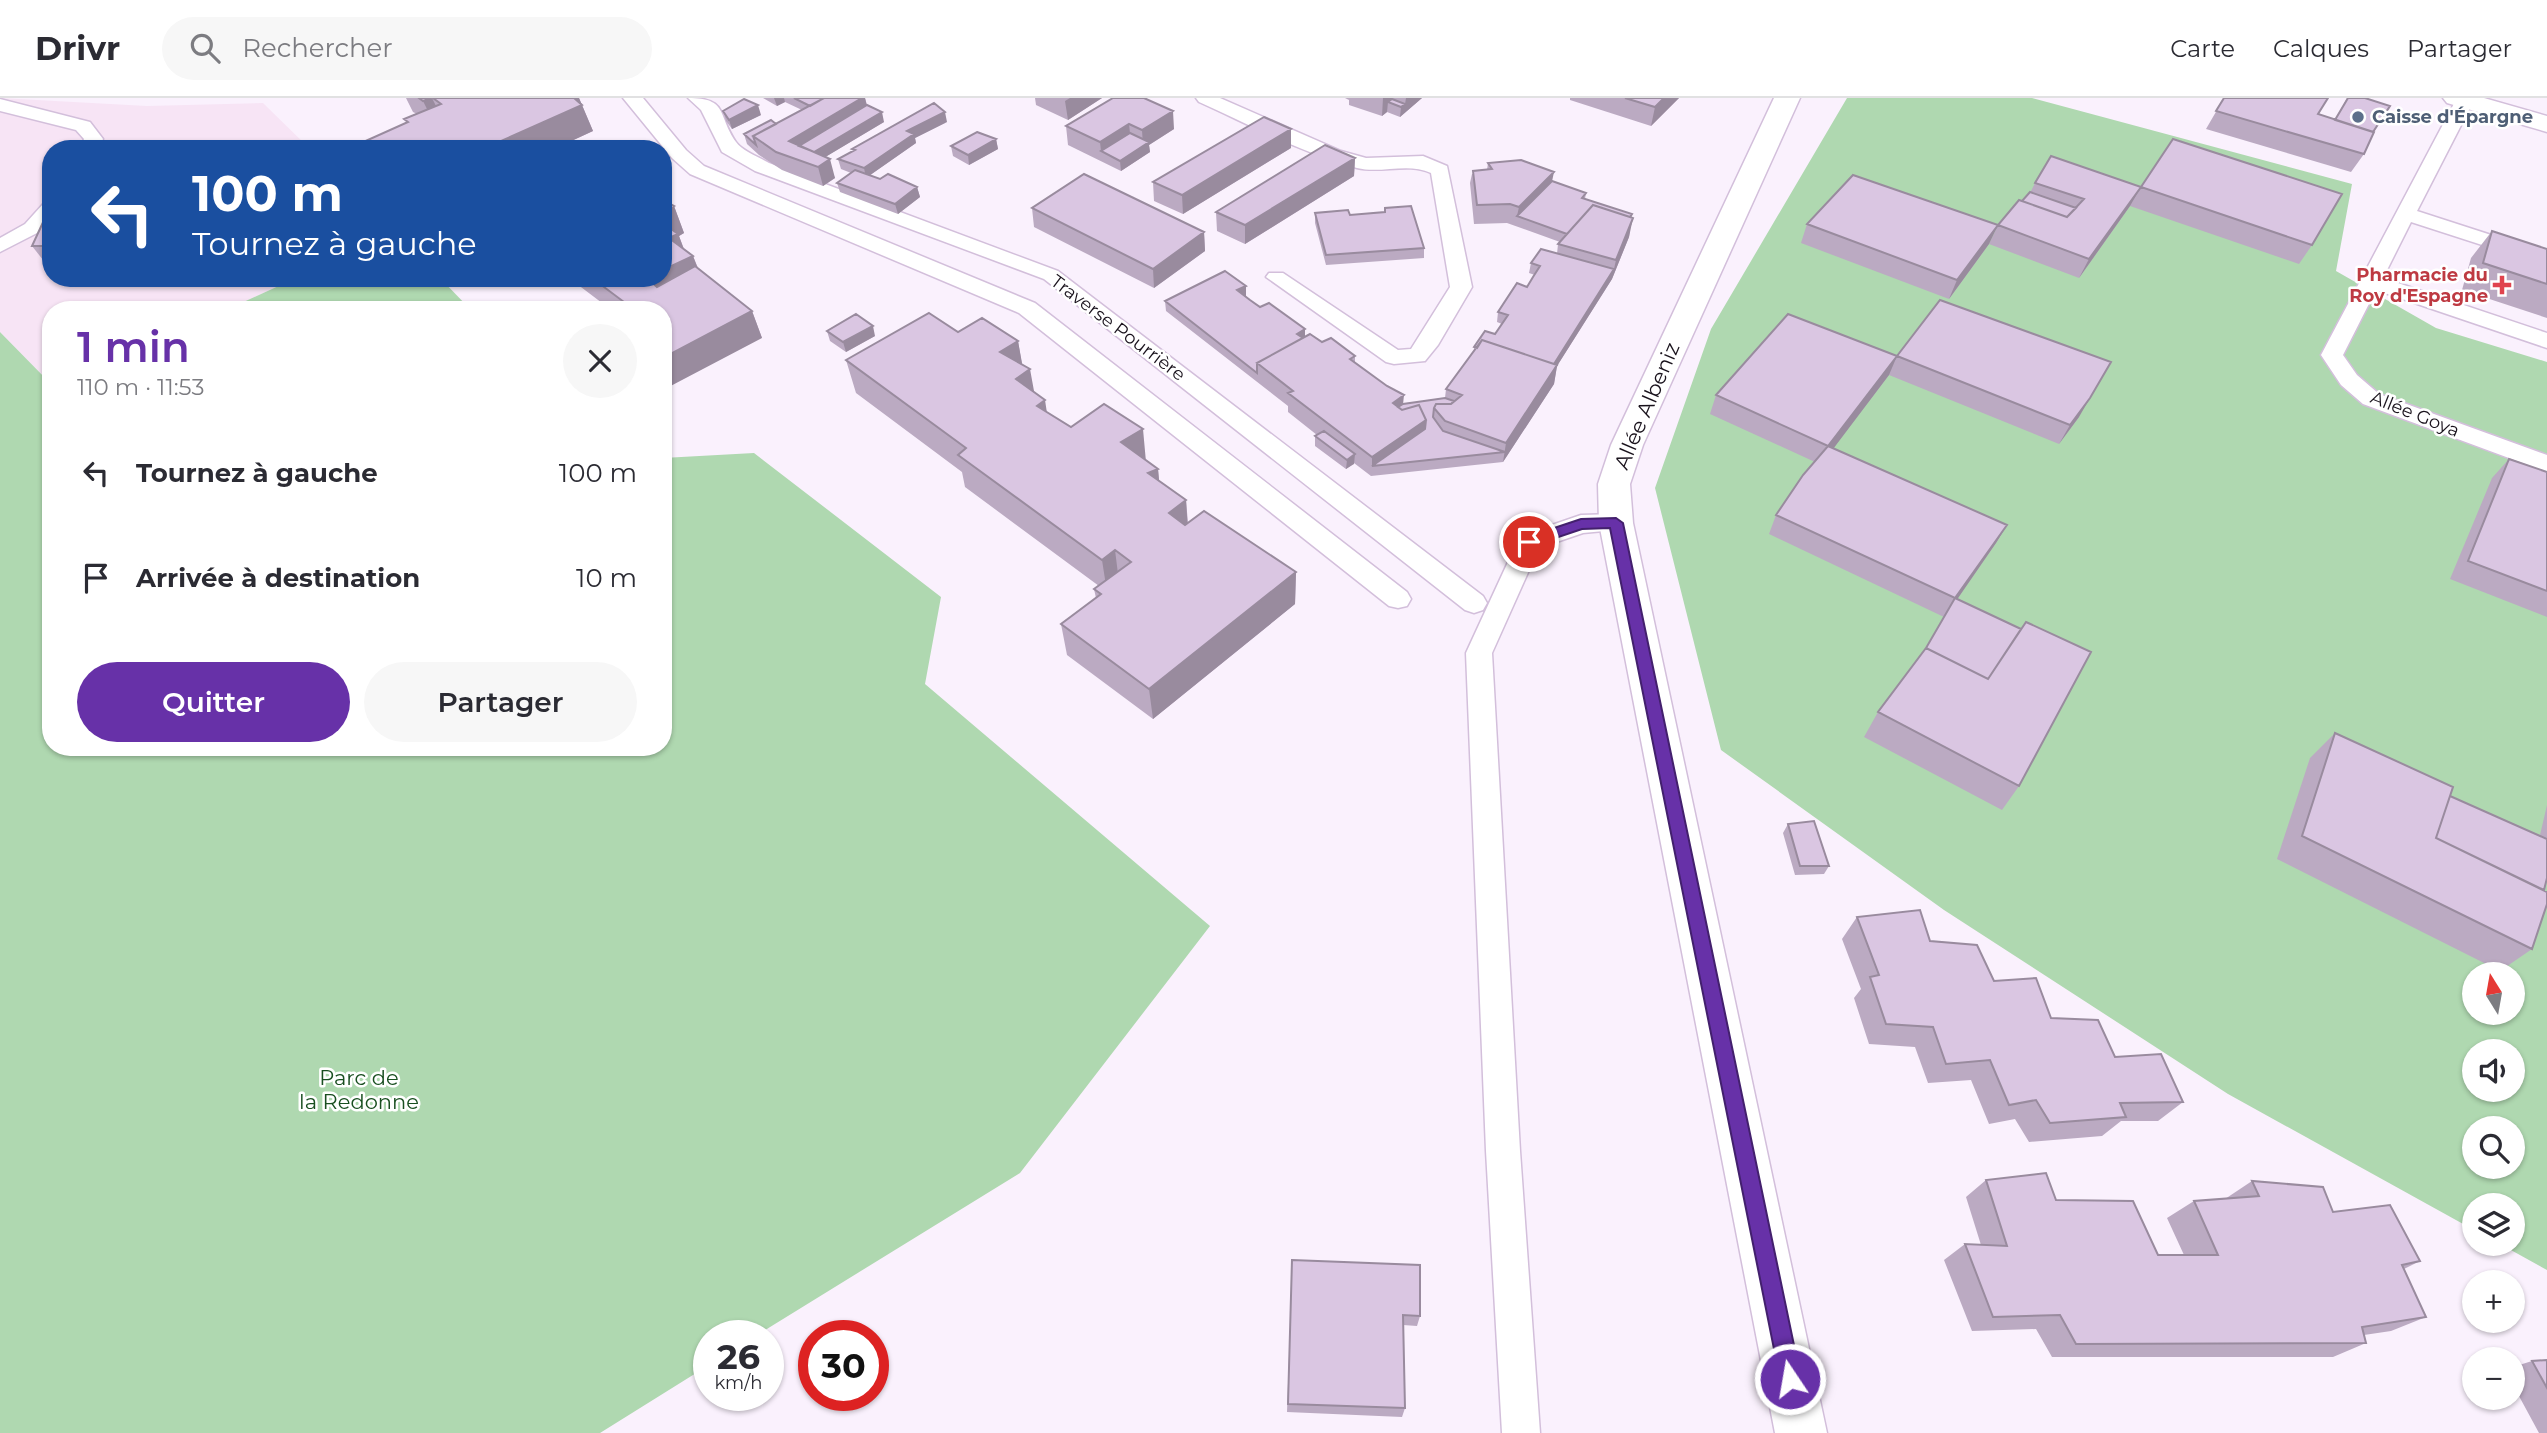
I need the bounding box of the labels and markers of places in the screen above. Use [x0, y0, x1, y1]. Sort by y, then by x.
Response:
place label: Caisse d'Épargne [2372, 106, 2533, 128]
marker: Caisse d'Épargne [2350, 109, 2366, 125]
place label: Pharmacie du Roy d'Espagne [2349, 264, 2488, 307]
marker: Pharmacie du Roy d'Espagne [2494, 277, 2510, 293]
pin [1499, 512, 1559, 572]

